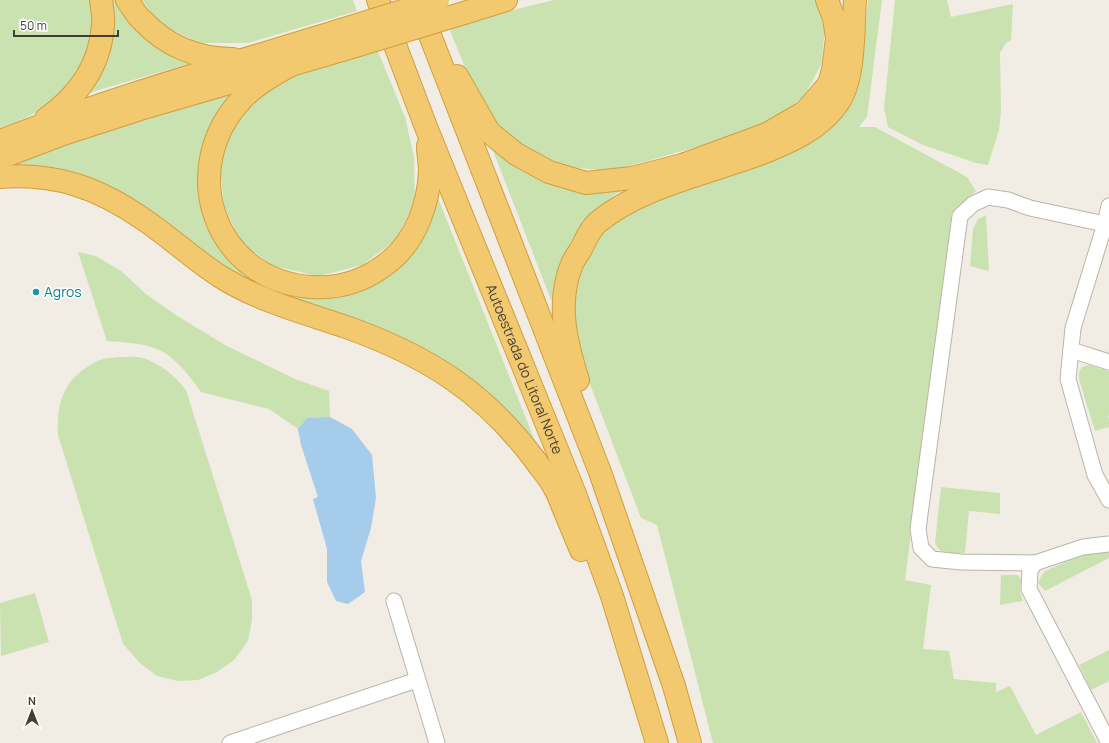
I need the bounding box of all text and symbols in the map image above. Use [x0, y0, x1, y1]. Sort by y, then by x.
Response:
scale bar [14, 12, 118, 38]
text: 50 m [20, 17, 47, 34]
street label: Autoestrada do Litoral Norte [482, 281, 568, 457]
place label: Agros [44, 282, 82, 301]
marker: Agros [31, 287, 41, 297]
north arrow [12, 691, 52, 731]
text: N [28, 693, 36, 708]

